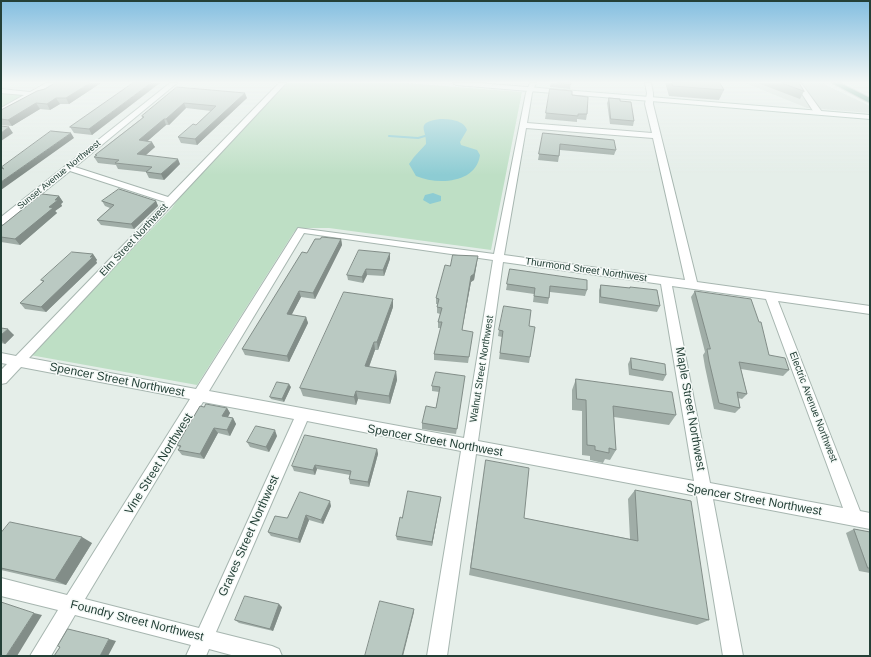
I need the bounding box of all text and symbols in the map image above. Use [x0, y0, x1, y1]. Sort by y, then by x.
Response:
street label: Sunset Avenue Northwest [15, 138, 103, 212]
street label: Elm Street Northwest [97, 201, 171, 279]
street label: Thurmond Street Northwest [524, 256, 648, 284]
street label: Walnut Street Northwest [468, 315, 496, 423]
street label: Maple Street Northwest [672, 346, 708, 472]
street label: Electric Avenue Northwest [786, 350, 840, 464]
street label: Spencer Street Northwest [48, 360, 186, 400]
street label: Vine Street Northwest [122, 411, 196, 517]
street label: Spencer Street Northwest [366, 422, 504, 460]
street label: Graves Street Northwest [216, 473, 282, 599]
street label: Spencer Street Northwest [685, 481, 823, 519]
street label: Foundry Street Northwest [69, 597, 205, 645]

